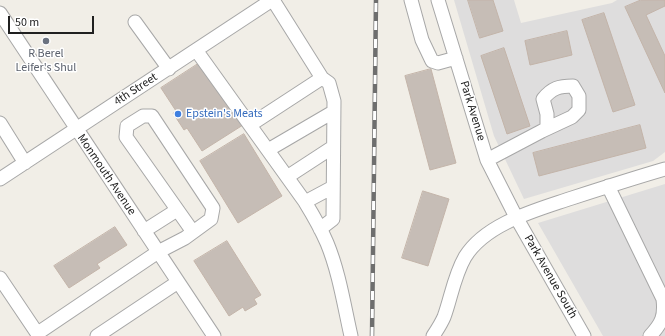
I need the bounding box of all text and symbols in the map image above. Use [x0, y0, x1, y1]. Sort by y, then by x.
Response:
scale bar [10, 8, 96, 34]
text: 50 m [15, 14, 39, 31]
marker: R Berel Leifer's Shul [41, 36, 51, 46]
place label: R Berel Leifer's Shul [16, 47, 76, 75]
street label: 4th Street [112, 71, 160, 109]
street label: Park Avenue [456, 79, 488, 143]
place label: Epstein's Meats [186, 107, 263, 121]
marker: Epstein's Meats [173, 109, 183, 119]
street label: Monmouth Avenue [74, 132, 138, 218]
street label: Park Avenue South [520, 233, 580, 321]

